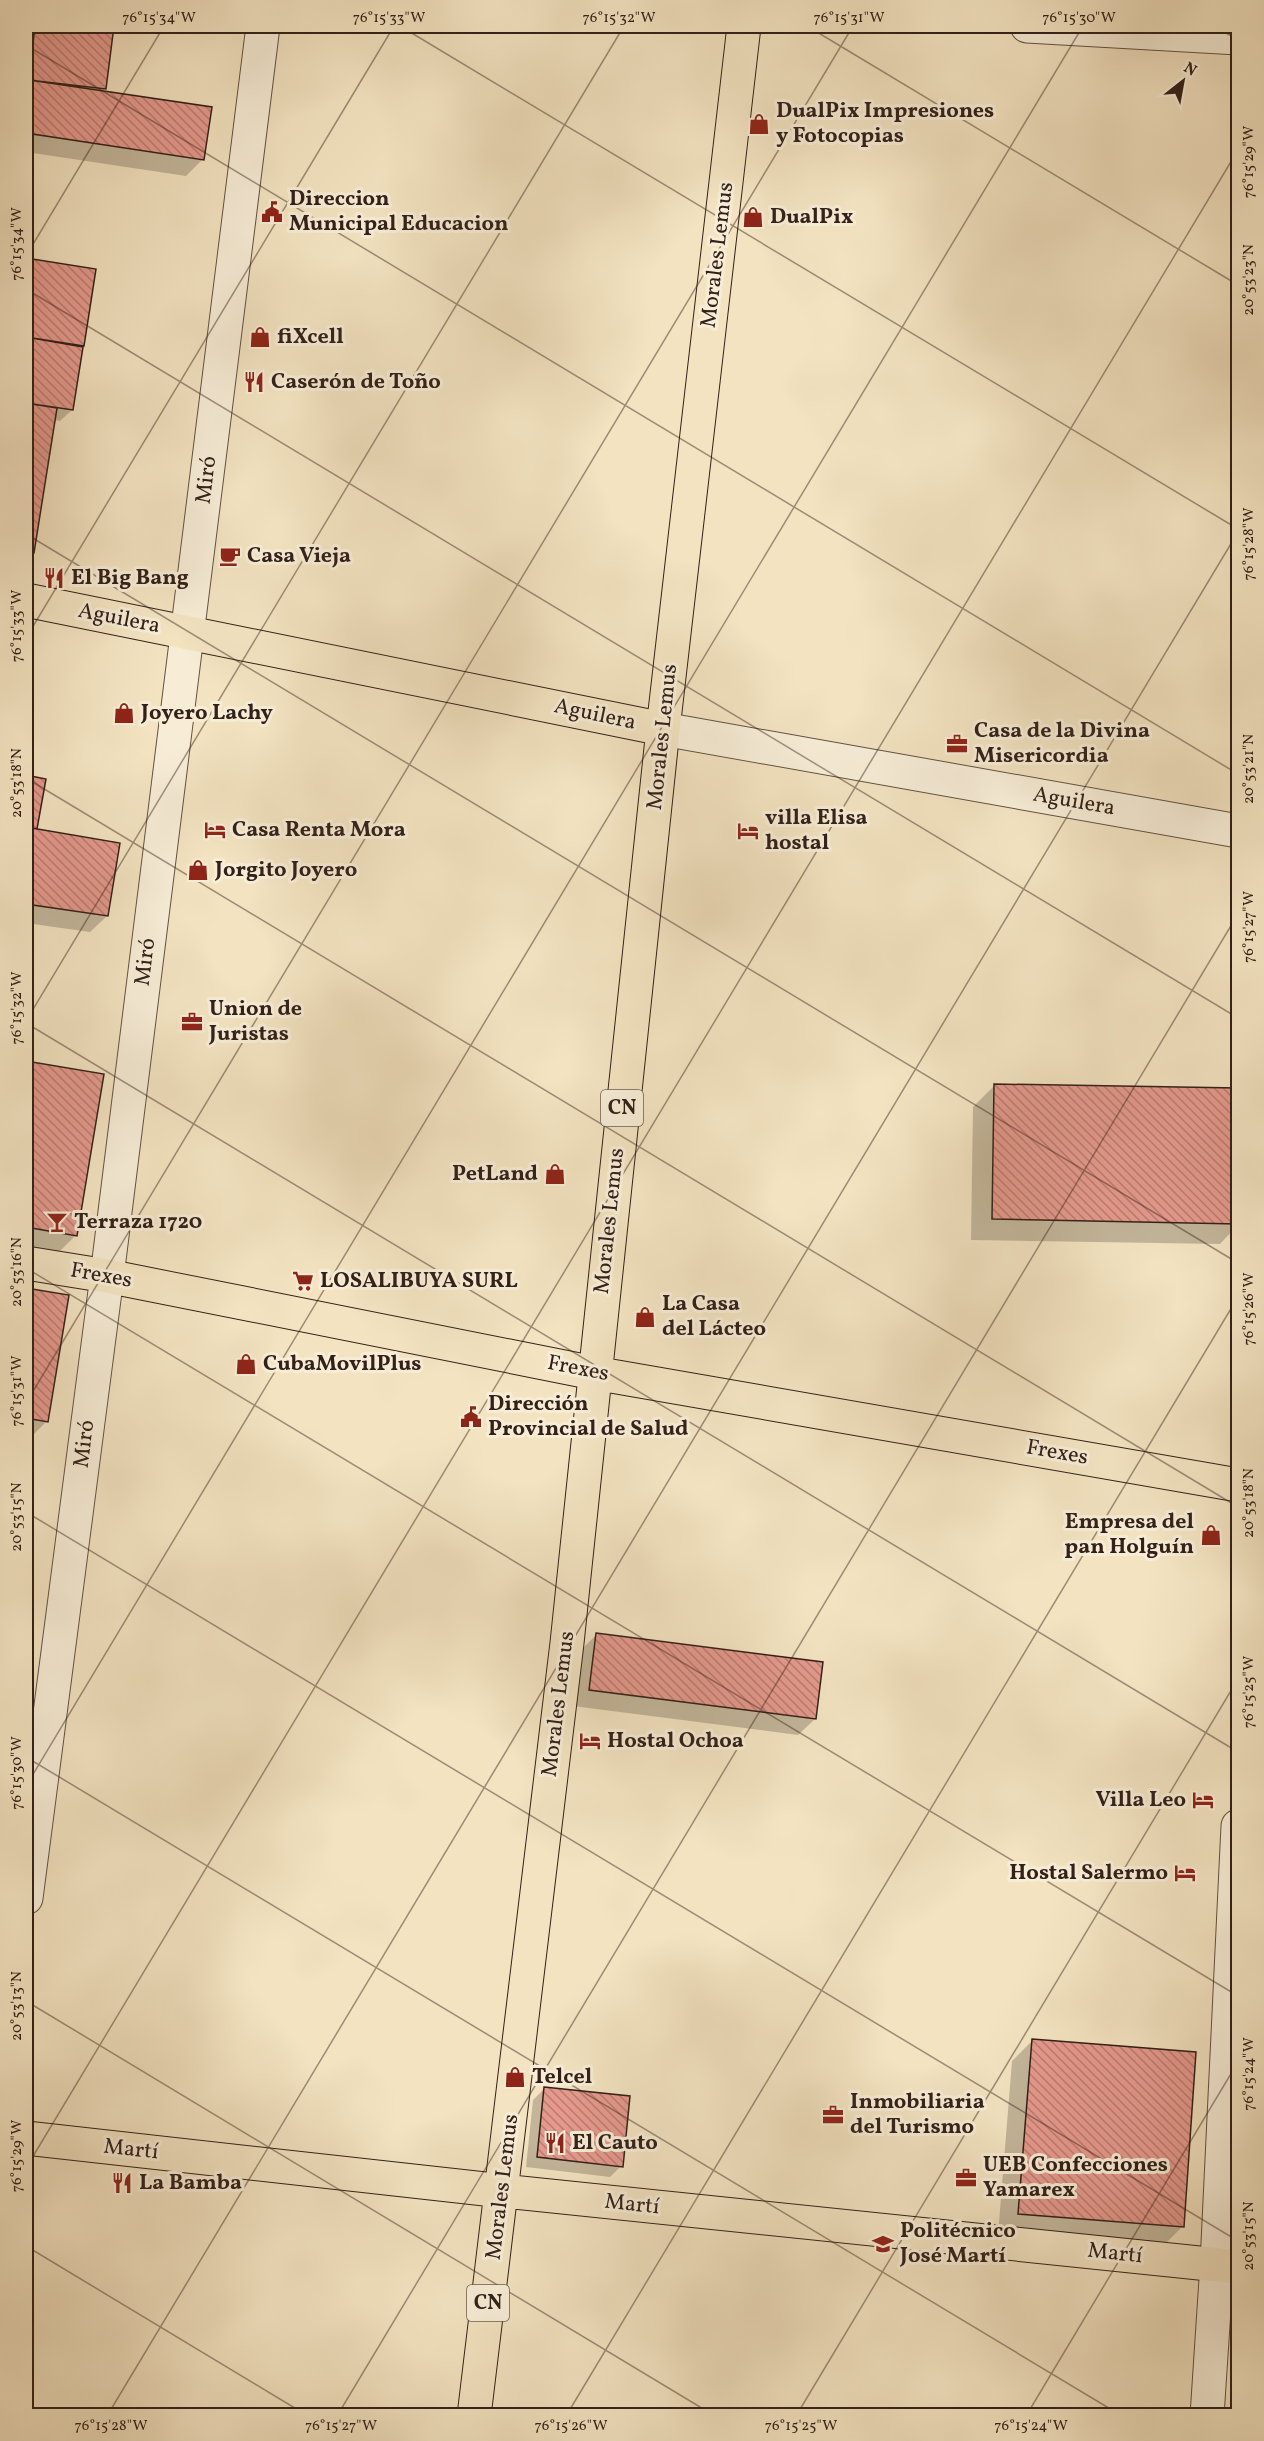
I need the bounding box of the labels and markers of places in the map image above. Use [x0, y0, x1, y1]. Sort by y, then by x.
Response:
place label: DualPix Impresiones y Fotocopias [776, 96, 994, 152]
shop icon: DualPix Impresiones y Fotocopias [747, 112, 771, 136]
place label: Direccion Municipal Educacion [289, 184, 508, 240]
public building icon: Direccion Municipal Educacion [260, 200, 284, 224]
place label: DualPix [770, 202, 853, 233]
shop icon: DualPix [741, 205, 765, 229]
place label: fiXcell [277, 322, 344, 353]
shop icon: fiXcell [248, 325, 272, 349]
place label: Caserón de Toño [271, 367, 441, 398]
restaurant icon: Caserón de Toño [242, 370, 266, 394]
place label: Casa Vieja [247, 541, 351, 572]
cafe icon: Casa Vieja [218, 544, 242, 568]
place label: El Big Bang [71, 563, 189, 594]
restaurant icon: El Big Bang [42, 566, 66, 590]
place label: Joyero Lachy [140, 698, 273, 729]
shop icon: Joyero Lachy [112, 701, 136, 725]
place label: Casa de la Divina Misericordia [974, 716, 1150, 772]
office icon: Casa de la Divina Misericordia [945, 732, 969, 756]
place label: villa Elisa hostal [765, 803, 868, 859]
place label: Casa Renta Mora [232, 815, 406, 846]
hotel icon: Casa Renta Mora [203, 818, 227, 842]
hotel icon: villa Elisa hostal [736, 819, 760, 843]
place label: Jorgito Joyero [214, 855, 357, 886]
shop icon: Jorgito Joyero [186, 858, 210, 882]
place label: Union de Juristas [208, 994, 302, 1050]
office icon: Union de Juristas [180, 1010, 204, 1034]
place label: PetLand [452, 1159, 538, 1190]
shop icon: PetLand [543, 1162, 567, 1186]
place label: Terraza 1720 [74, 1207, 202, 1238]
bar icon: Terraza 1720 [45, 1210, 69, 1234]
place label: LOSALIBUYA SURL [320, 1266, 518, 1297]
supermarket icon: LOSALIBUYA SURL [291, 1269, 315, 1293]
place label: La Casa del Lácteo [662, 1289, 766, 1345]
shop icon: La Casa del Lácteo [633, 1305, 657, 1329]
place label: CubaMovilPlus [263, 1349, 422, 1380]
shop icon: CubaMovilPlus [234, 1352, 258, 1376]
place label: Dirección Provincial de Salud [488, 1389, 688, 1445]
public building icon: Dirección Provincial de Salud [459, 1405, 483, 1429]
place label: Empresa del pan Holguín [1064, 1507, 1194, 1563]
shop icon: Empresa del pan Holguín [1199, 1523, 1223, 1547]
place label: Hostal Ochoa [607, 1726, 744, 1757]
hotel icon: Hostal Ochoa [578, 1729, 602, 1753]
place label: Villa Leo [1095, 1785, 1186, 1816]
hotel icon: Villa Leo [1191, 1788, 1215, 1812]
place label: Hostal Salermo [1009, 1858, 1168, 1889]
hotel icon: Hostal Salermo [1173, 1861, 1197, 1885]
place label: Telcel [532, 2062, 592, 2093]
shop icon: Telcel [503, 2065, 527, 2089]
place label: Inmobiliaria del Turismo [850, 2087, 985, 2143]
office icon: Inmobiliaria del Turismo [821, 2103, 845, 2127]
place label: El Cauto [572, 2128, 658, 2159]
restaurant icon: El Cauto [543, 2131, 567, 2155]
place label: UEB Confecciones Yamarex [983, 2150, 1168, 2206]
office icon: UEB Confecciones Yamarex [954, 2166, 978, 2190]
place label: La Bamba [139, 2168, 242, 2199]
restaurant icon: La Bamba [110, 2171, 134, 2195]
place label: Politécnico José Martí [899, 2216, 1016, 2272]
school or university icon: Politécnico José Martí [871, 2232, 895, 2256]

